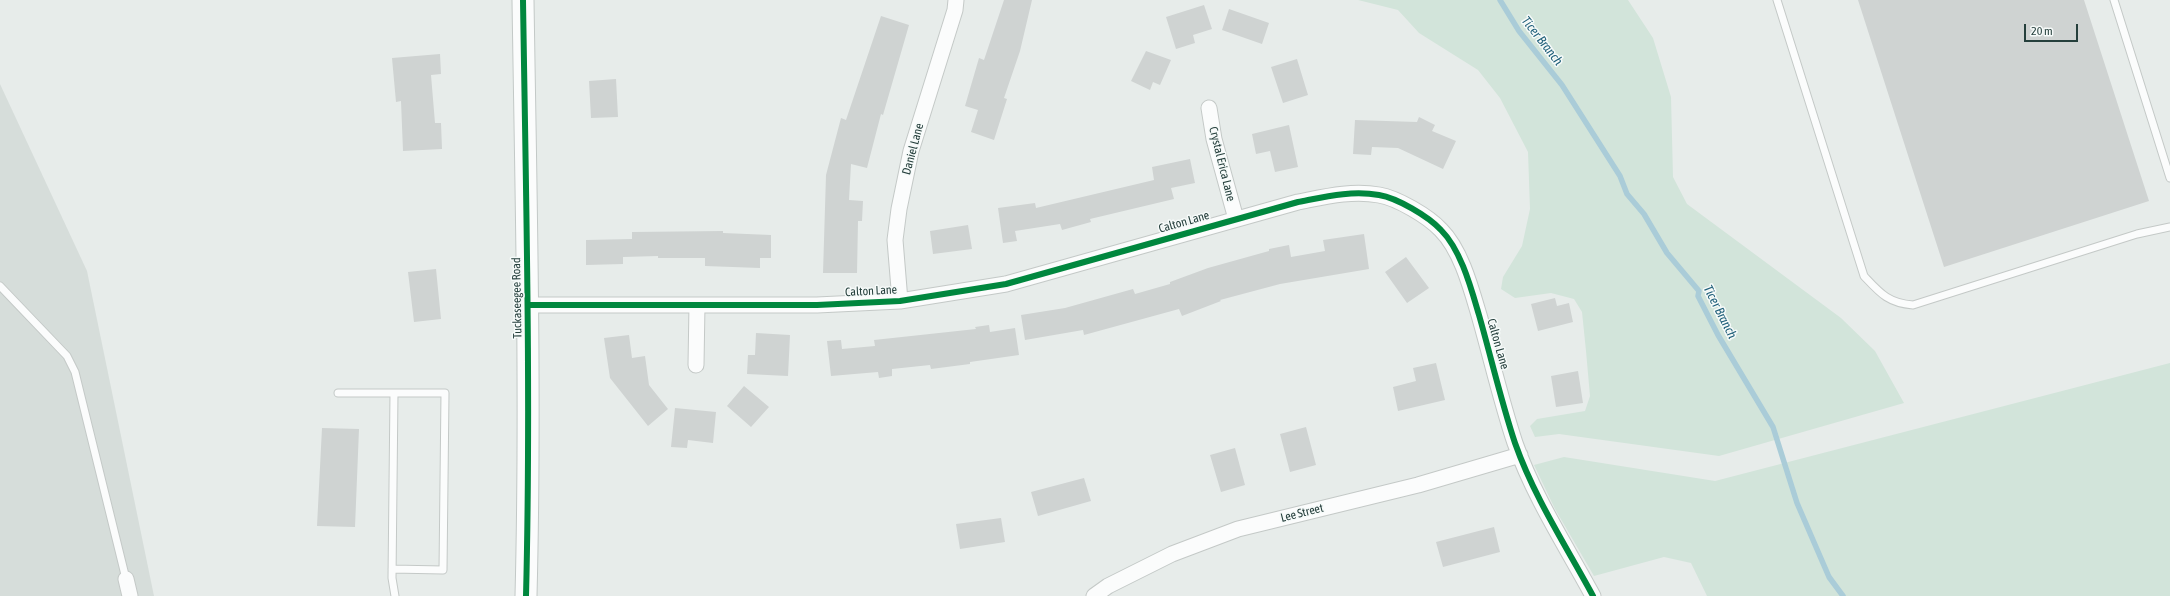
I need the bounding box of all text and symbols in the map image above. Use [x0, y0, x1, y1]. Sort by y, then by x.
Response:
water label: Ticer Branch [1518, 13, 1566, 69]
scale bar [2026, 16, 2080, 42]
text: 20 m [2031, 24, 2053, 38]
street label: Daniel Lane [899, 122, 927, 176]
street label: Crystal Erica Lane [1206, 125, 1238, 203]
street label: Calton Lane [1157, 208, 1211, 236]
street label: Tuckaseegee Road [509, 257, 525, 339]
street label: Calton Lane [845, 282, 897, 300]
water label: Ticer Branch [1700, 283, 1740, 341]
street label: Calton Lane [1484, 317, 1512, 371]
street label: Lee Street [1279, 501, 1325, 525]

